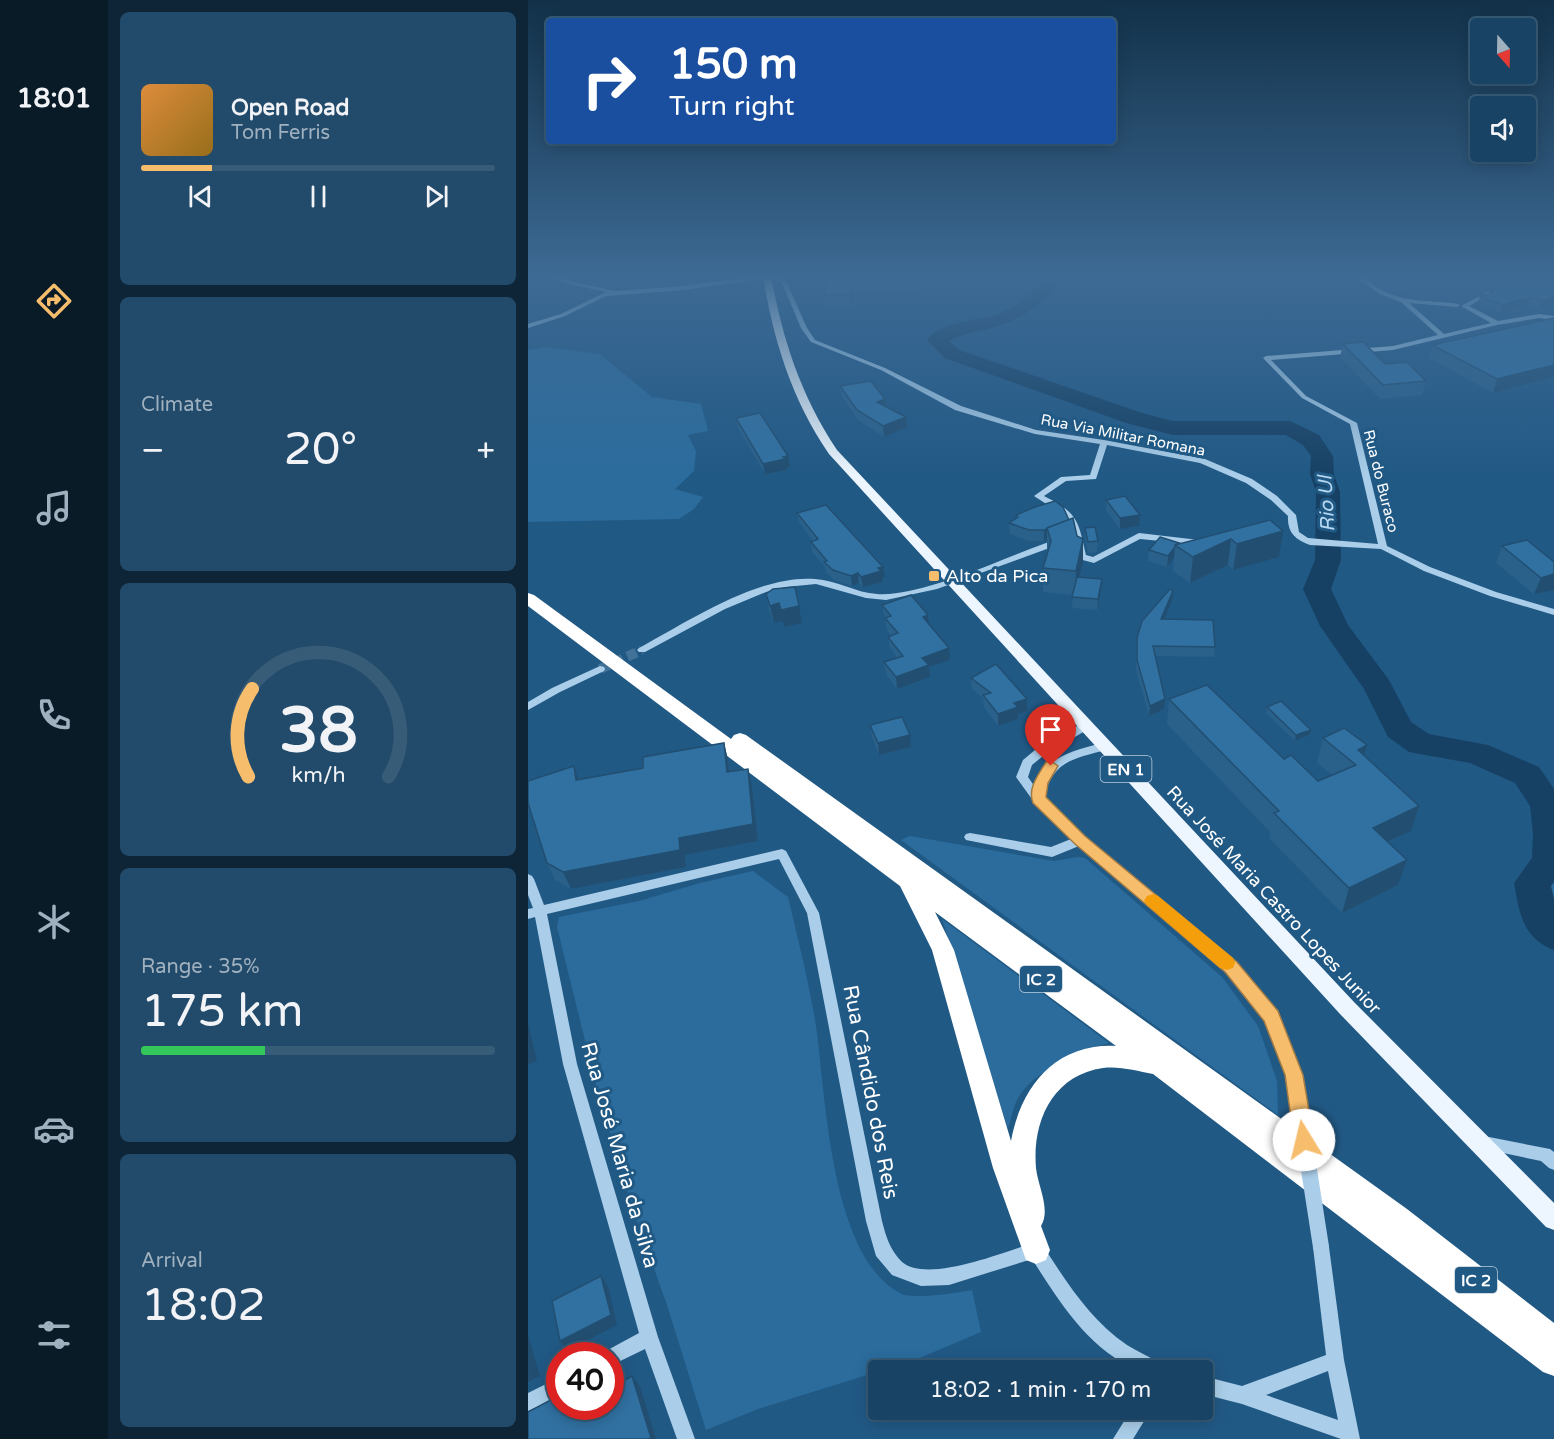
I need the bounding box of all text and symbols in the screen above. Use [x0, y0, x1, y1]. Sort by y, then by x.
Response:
north arrow [1470, 18, 1536, 84]
map controls [1470, 18, 1536, 162]
text: 150 m [669, 39, 798, 90]
icon: right [570, 42, 648, 120]
text: 18:01 [17, 82, 91, 115]
text: Turn right [669, 90, 795, 123]
text: Open Road [231, 95, 349, 121]
button: sound [1470, 96, 1536, 162]
text: Tom Ferris [231, 121, 330, 145]
icon: previous [184, 180, 217, 213]
icon: pause [302, 180, 335, 213]
icon: next [420, 180, 453, 213]
icon: directions [33, 280, 75, 322]
text: Climate [141, 393, 213, 417]
street label: Rua Via Militar Romana [1039, 410, 1207, 460]
text: 20° [284, 423, 357, 477]
street label: Rua do Buraco [1360, 428, 1402, 534]
text: − [141, 431, 165, 470]
text: + [476, 431, 495, 470]
water label: Rio Ul [1313, 473, 1340, 533]
icon: music [33, 487, 75, 529]
place label: Alto da Pica [946, 565, 1048, 587]
marker: Alto da Pica [927, 569, 941, 583]
icon: phone [33, 694, 75, 736]
text: 38 [279, 694, 357, 769]
pin [1025, 704, 1076, 766]
icon: arrive [1034, 713, 1067, 746]
road number: EN 1 [1100, 756, 1152, 782]
text: km/h [291, 762, 345, 788]
street label: Rua José Maria Castro Lopes Junior [1162, 781, 1386, 1019]
icon: climate [33, 901, 75, 943]
text: Range · 35% [141, 955, 260, 979]
road number: IC 2 [1020, 966, 1062, 992]
street label: Rua Cândido dos Reis [837, 983, 904, 1201]
text: 175 km [141, 985, 303, 1039]
street label: Rua José Maria da Silva [575, 1039, 664, 1271]
icon: car [33, 1108, 75, 1150]
position arrow [1272, 1108, 1336, 1172]
text: Arrival [141, 1249, 203, 1273]
road number: IC 2 [1455, 1267, 1497, 1293]
text: 18:02 [141, 1279, 266, 1333]
icon: filters [33, 1314, 75, 1356]
speed limit sign: 40 [546, 1342, 624, 1420]
text: 18:02 · 1 min · 170 m [930, 1377, 1151, 1403]

